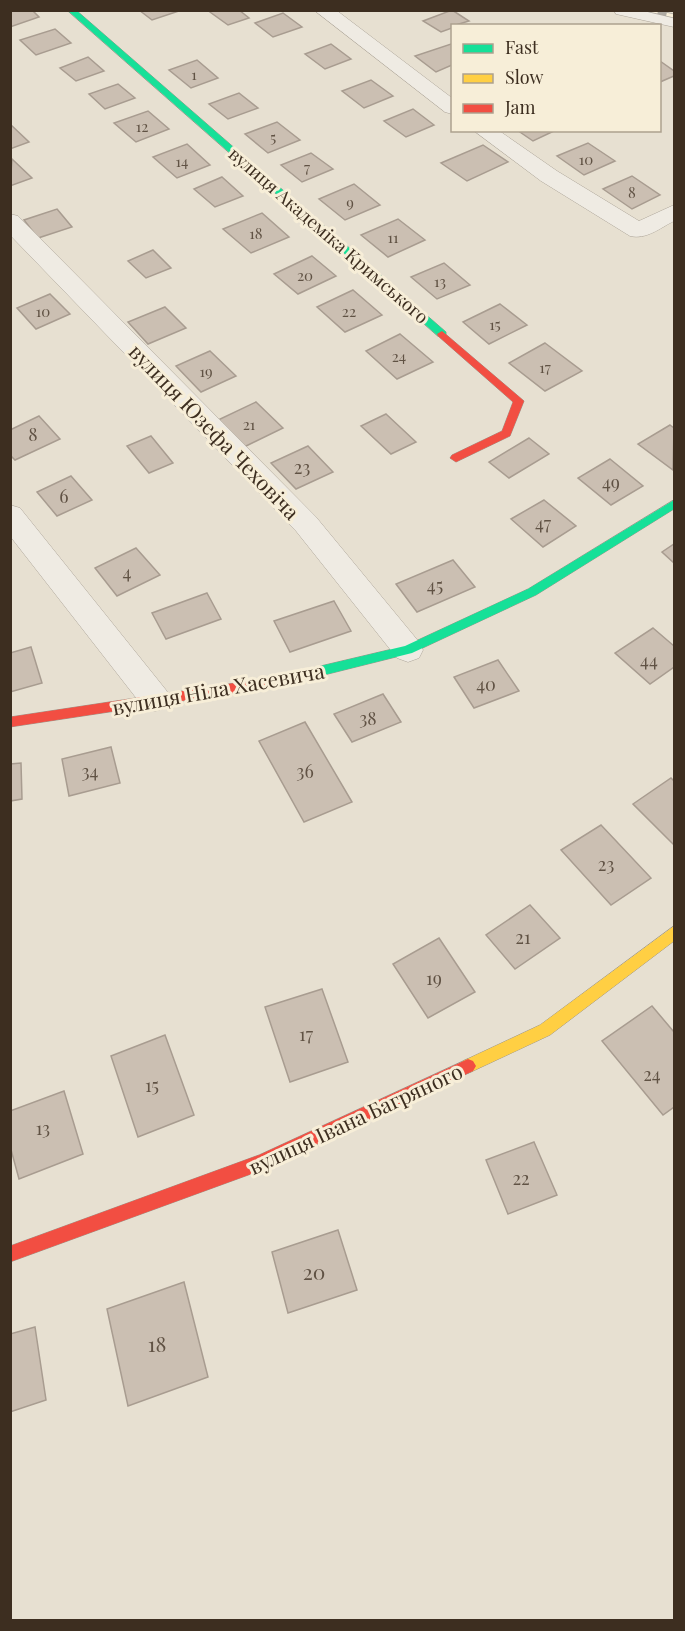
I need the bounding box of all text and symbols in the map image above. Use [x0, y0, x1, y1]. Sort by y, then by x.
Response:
legend [451, 24, 661, 132]
text: Fast [505, 35, 539, 59]
house number: 1 [191, 64, 197, 84]
text: Slow [505, 65, 543, 89]
text: Jam [504, 95, 535, 119]
house number: 12 [136, 116, 148, 136]
house number: 5 [270, 127, 276, 147]
street label: вулиця Академіка Кримського [224, 142, 434, 329]
house number: 10 [579, 149, 593, 169]
house number: 14 [176, 151, 188, 171]
house number: 7 [304, 157, 310, 177]
house number: 8 [628, 182, 636, 202]
house number: 9 [346, 192, 354, 212]
house number: 18 [249, 223, 263, 243]
house number: 11 [387, 227, 399, 247]
house number: 20 [297, 265, 313, 285]
house number: 13 [434, 271, 446, 291]
house number: 10 [36, 301, 50, 321]
house number: 22 [342, 301, 356, 321]
house number: 15 [489, 314, 501, 334]
street label: вулиця Юзефа Чеховіча [124, 337, 307, 525]
house number: 24 [392, 346, 406, 366]
house number: 17 [539, 357, 551, 377]
house number: 19 [199, 361, 213, 381]
house number: 21 [243, 414, 256, 434]
house number: 8 [28, 422, 38, 446]
house number: 23 [294, 455, 310, 479]
house number: 49 [602, 470, 620, 494]
house number: 6 [59, 484, 69, 508]
house number: 47 [535, 511, 552, 535]
house number: 4 [123, 560, 132, 584]
house number: 45 [427, 573, 443, 597]
house number: 44 [640, 648, 658, 672]
street label: вулиця Ніла Хасевича [110, 655, 327, 720]
house number: 40 [476, 672, 496, 696]
house number: 38 [359, 706, 377, 730]
house number: 34 [81, 759, 99, 783]
house number: 36 [296, 759, 314, 783]
house number: 23 [598, 852, 614, 876]
house number: 21 [515, 925, 531, 949]
house number: 19 [426, 966, 442, 990]
house number: 17 [299, 1022, 314, 1046]
street label: вулиця Івана Багряного [244, 1056, 466, 1180]
house number: 24 [643, 1062, 661, 1086]
house number: 15 [145, 1073, 159, 1097]
house number: 13 [36, 1116, 50, 1140]
house number: 22 [512, 1166, 530, 1190]
house number: 20 [303, 1257, 325, 1285]
house number: 18 [148, 1329, 166, 1357]

